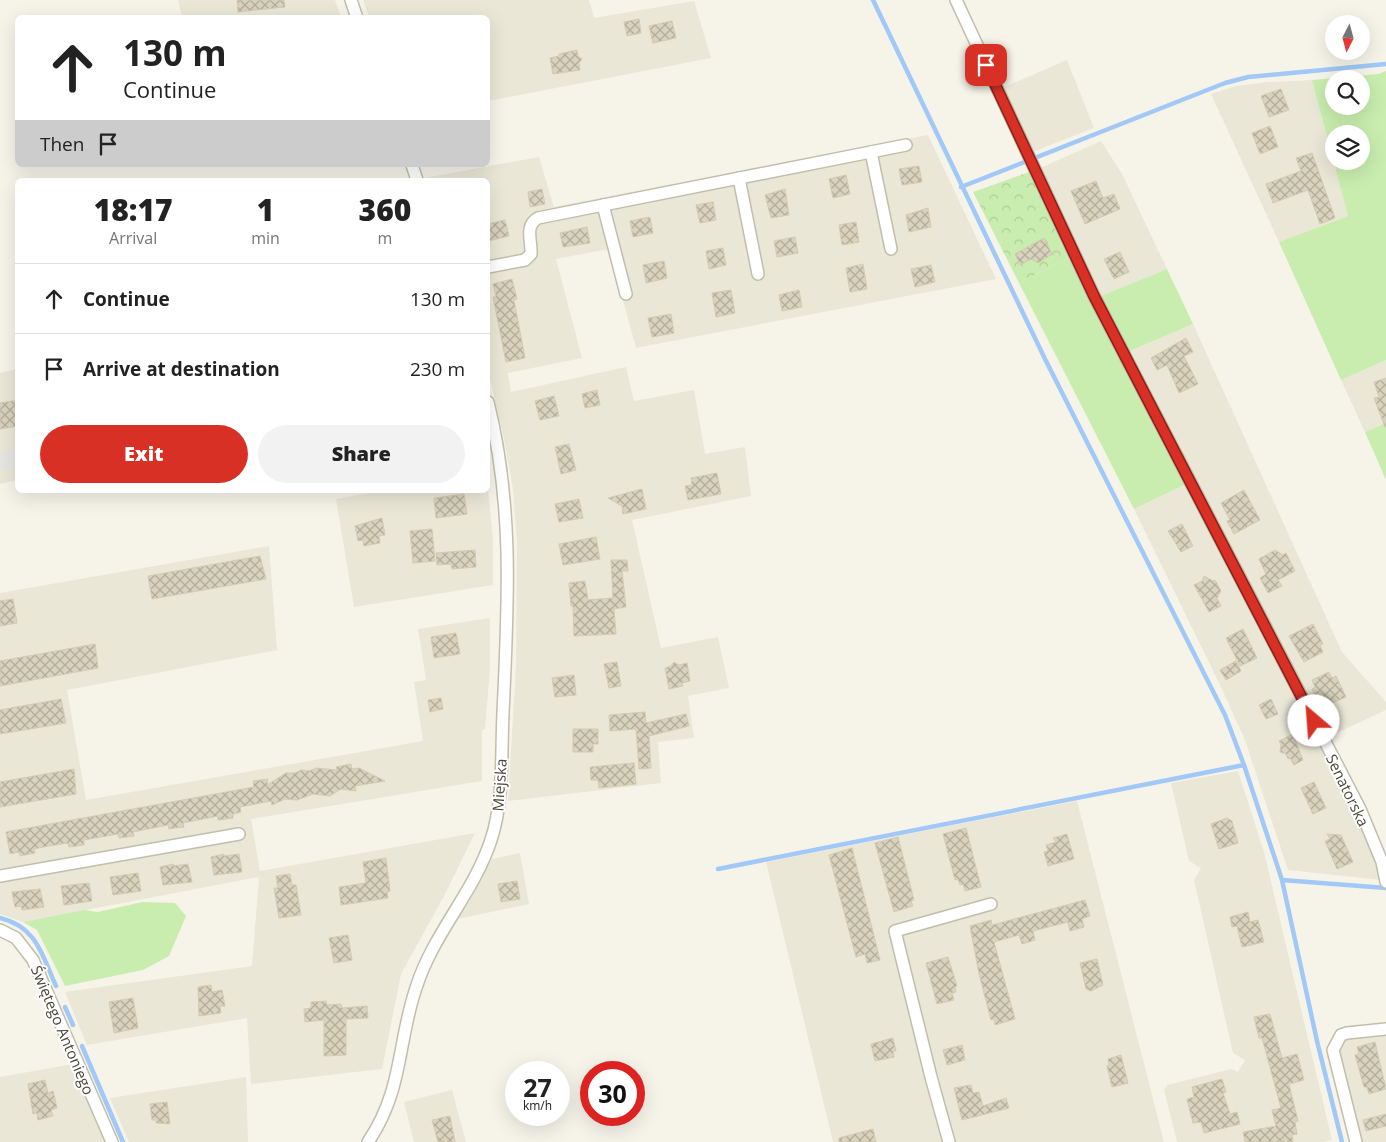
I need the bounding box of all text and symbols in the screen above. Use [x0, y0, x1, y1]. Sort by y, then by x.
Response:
north arrow [1325, 15, 1370, 60]
map controls [1325, 15, 1370, 170]
text: 130 m [123, 29, 227, 76]
icon: ahead [40, 35, 105, 100]
pin [965, 44, 1007, 86]
icon: arrive [972, 51, 1000, 79]
button: search [1325, 70, 1370, 115]
text: Continue [123, 74, 216, 104]
button: layers [1325, 125, 1370, 170]
icon: arrive [94, 130, 122, 158]
text: Then [40, 131, 84, 157]
text: 18:17 [94, 189, 173, 230]
text: 1 [257, 189, 274, 230]
text: 360 [359, 189, 411, 230]
text: Arrival [109, 227, 157, 249]
text: min [251, 227, 280, 249]
text: m [378, 227, 392, 249]
icon: ahead [40, 285, 68, 313]
text: Continue [83, 286, 170, 312]
text: 130 m [410, 286, 465, 312]
icon: arrive [40, 355, 68, 383]
text: Arrive at destination [83, 356, 280, 382]
text: 230 m [410, 356, 465, 382]
button: Exit [40, 425, 248, 483]
button: Share [258, 425, 465, 483]
position arrow [1287, 694, 1339, 746]
street label: Senatorska [1322, 751, 1374, 829]
street label: Miejska [487, 758, 511, 812]
street label: Świętego Antoniego [27, 962, 99, 1098]
speed limit sign: 30 [580, 1061, 645, 1126]
text: 27 [523, 1070, 552, 1104]
text: km/h [523, 1097, 552, 1114]

